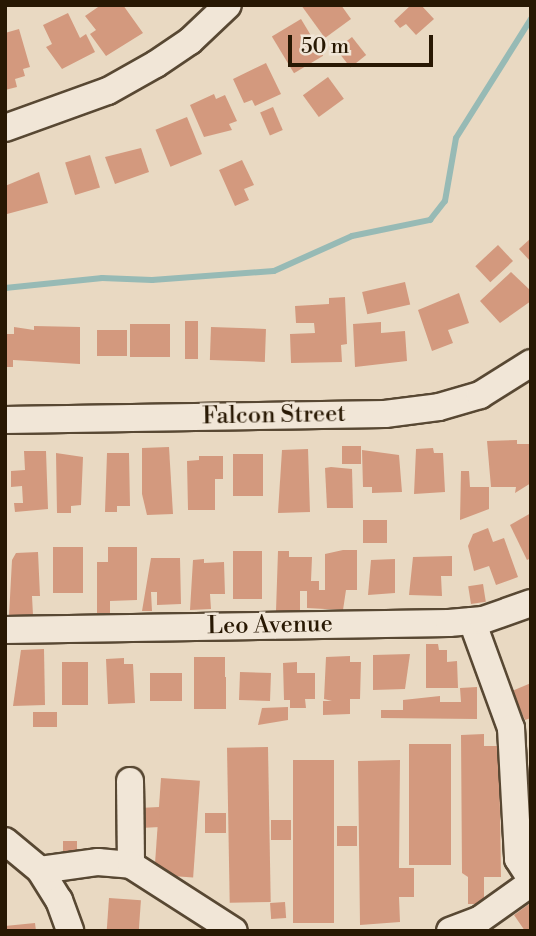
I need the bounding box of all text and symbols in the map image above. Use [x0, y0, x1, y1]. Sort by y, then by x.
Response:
scale bar [291, 21, 436, 65]
text: 50 m [301, 34, 349, 60]
street label: Falcon Street [202, 400, 346, 432]
street label: Leo Avenue [207, 611, 333, 641]

